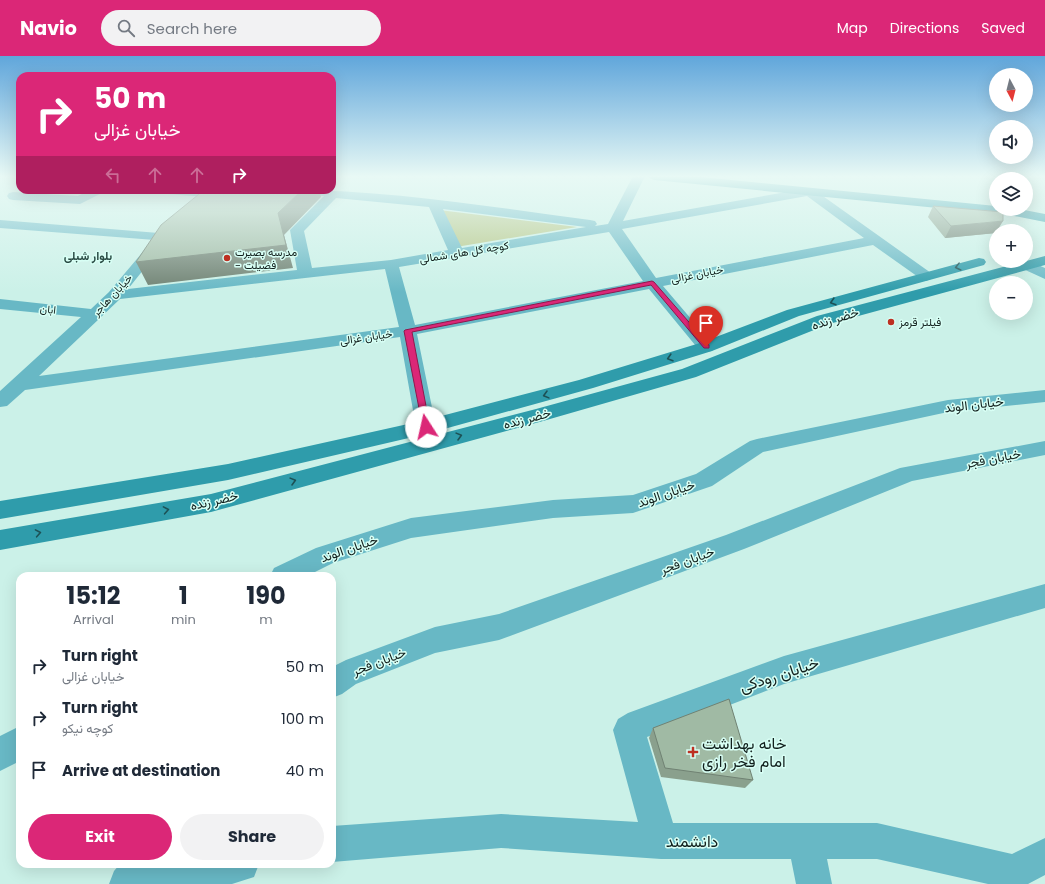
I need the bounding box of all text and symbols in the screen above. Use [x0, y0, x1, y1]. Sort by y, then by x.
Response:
search box [101, 10, 381, 46]
text: Navio [20, 15, 77, 42]
icon: search [115, 17, 137, 39]
text: Search here [147, 18, 237, 39]
text: Map [837, 18, 868, 38]
text: Directions [890, 18, 959, 38]
text: Saved [981, 18, 1025, 38]
north arrow [989, 68, 1033, 112]
map controls [989, 68, 1033, 320]
text: 50 m [94, 79, 166, 118]
icon: right [28, 88, 80, 140]
text: خیابان غزالی [94, 117, 180, 142]
button: sound [989, 120, 1033, 164]
icon: left [102, 164, 124, 186]
icon: ahead [144, 164, 166, 186]
icon: ahead [186, 164, 208, 186]
icon: right [228, 164, 250, 186]
button: layers [989, 172, 1033, 216]
button: + [989, 224, 1033, 268]
street label: کوچه گل های شمالی [418, 237, 510, 267]
place label: مدرسه بصیرت - فضیلت [235, 244, 297, 273]
district label: بلوار شبلی [64, 247, 113, 264]
marker: مدرسه بصیرت - فضیلت [222, 253, 232, 263]
street label: خیابان غزالی [670, 261, 724, 287]
one-way arrow [955, 263, 961, 271]
street label: خیابان هاجر [87, 270, 136, 321]
button: − [989, 276, 1033, 320]
one-way arrow [830, 297, 837, 306]
street label: ابان [39, 300, 57, 318]
street label: خضر زنده [809, 302, 861, 335]
pin [689, 306, 723, 347]
icon: arrive [695, 312, 717, 334]
place label: فیلتر قرمز [898, 314, 941, 330]
marker: فیلتر قرمز [886, 317, 896, 327]
street label: خیابان غزالی [339, 325, 393, 349]
one-way arrow [667, 353, 674, 362]
one-way arrow [543, 390, 550, 399]
street label: خیابان الوند [943, 391, 1005, 418]
street label: خضر زنده [501, 403, 553, 434]
position arrow [405, 406, 447, 448]
one-way arrow [456, 433, 462, 441]
street label: خیابان فجر [963, 444, 1023, 473]
street label: خیابان الوند [635, 475, 698, 512]
one-way arrow [290, 477, 296, 485]
street label: خضر زنده [188, 486, 240, 515]
one-way arrow [163, 507, 170, 515]
one-way arrow [35, 529, 41, 538]
street label: خیابان الوند [318, 530, 381, 567]
street label: خیابان فجر [657, 542, 717, 579]
text: 15:12 [66, 579, 121, 612]
text: 1 [179, 579, 188, 612]
text: 190 [246, 579, 286, 612]
text: Arrival [73, 610, 114, 629]
text: min [171, 610, 196, 629]
text: m [259, 610, 273, 629]
street label: خیابان فجر [349, 642, 409, 681]
text: Turn right [62, 645, 138, 666]
street label: خیابان رودکی [737, 651, 822, 698]
icon: right [28, 655, 50, 677]
text: 50 m [286, 656, 324, 677]
text: خیابان غزالی [62, 667, 124, 686]
text: Turn right [62, 697, 138, 718]
icon: right [28, 707, 50, 729]
text: 100 m [281, 708, 324, 729]
text: کوچه نیکو [62, 719, 113, 738]
place label: خانه بهداشت امام فخر رازی [702, 732, 787, 773]
marker: خانه بهداشت امام فخر رازی [687, 746, 699, 758]
icon: arrive [28, 759, 50, 781]
text: Arrive at destination [62, 760, 220, 781]
text: 40 m [286, 760, 324, 781]
button: Exit [28, 814, 172, 860]
button: Share [180, 814, 324, 860]
street label: دانشمند [666, 830, 718, 853]

